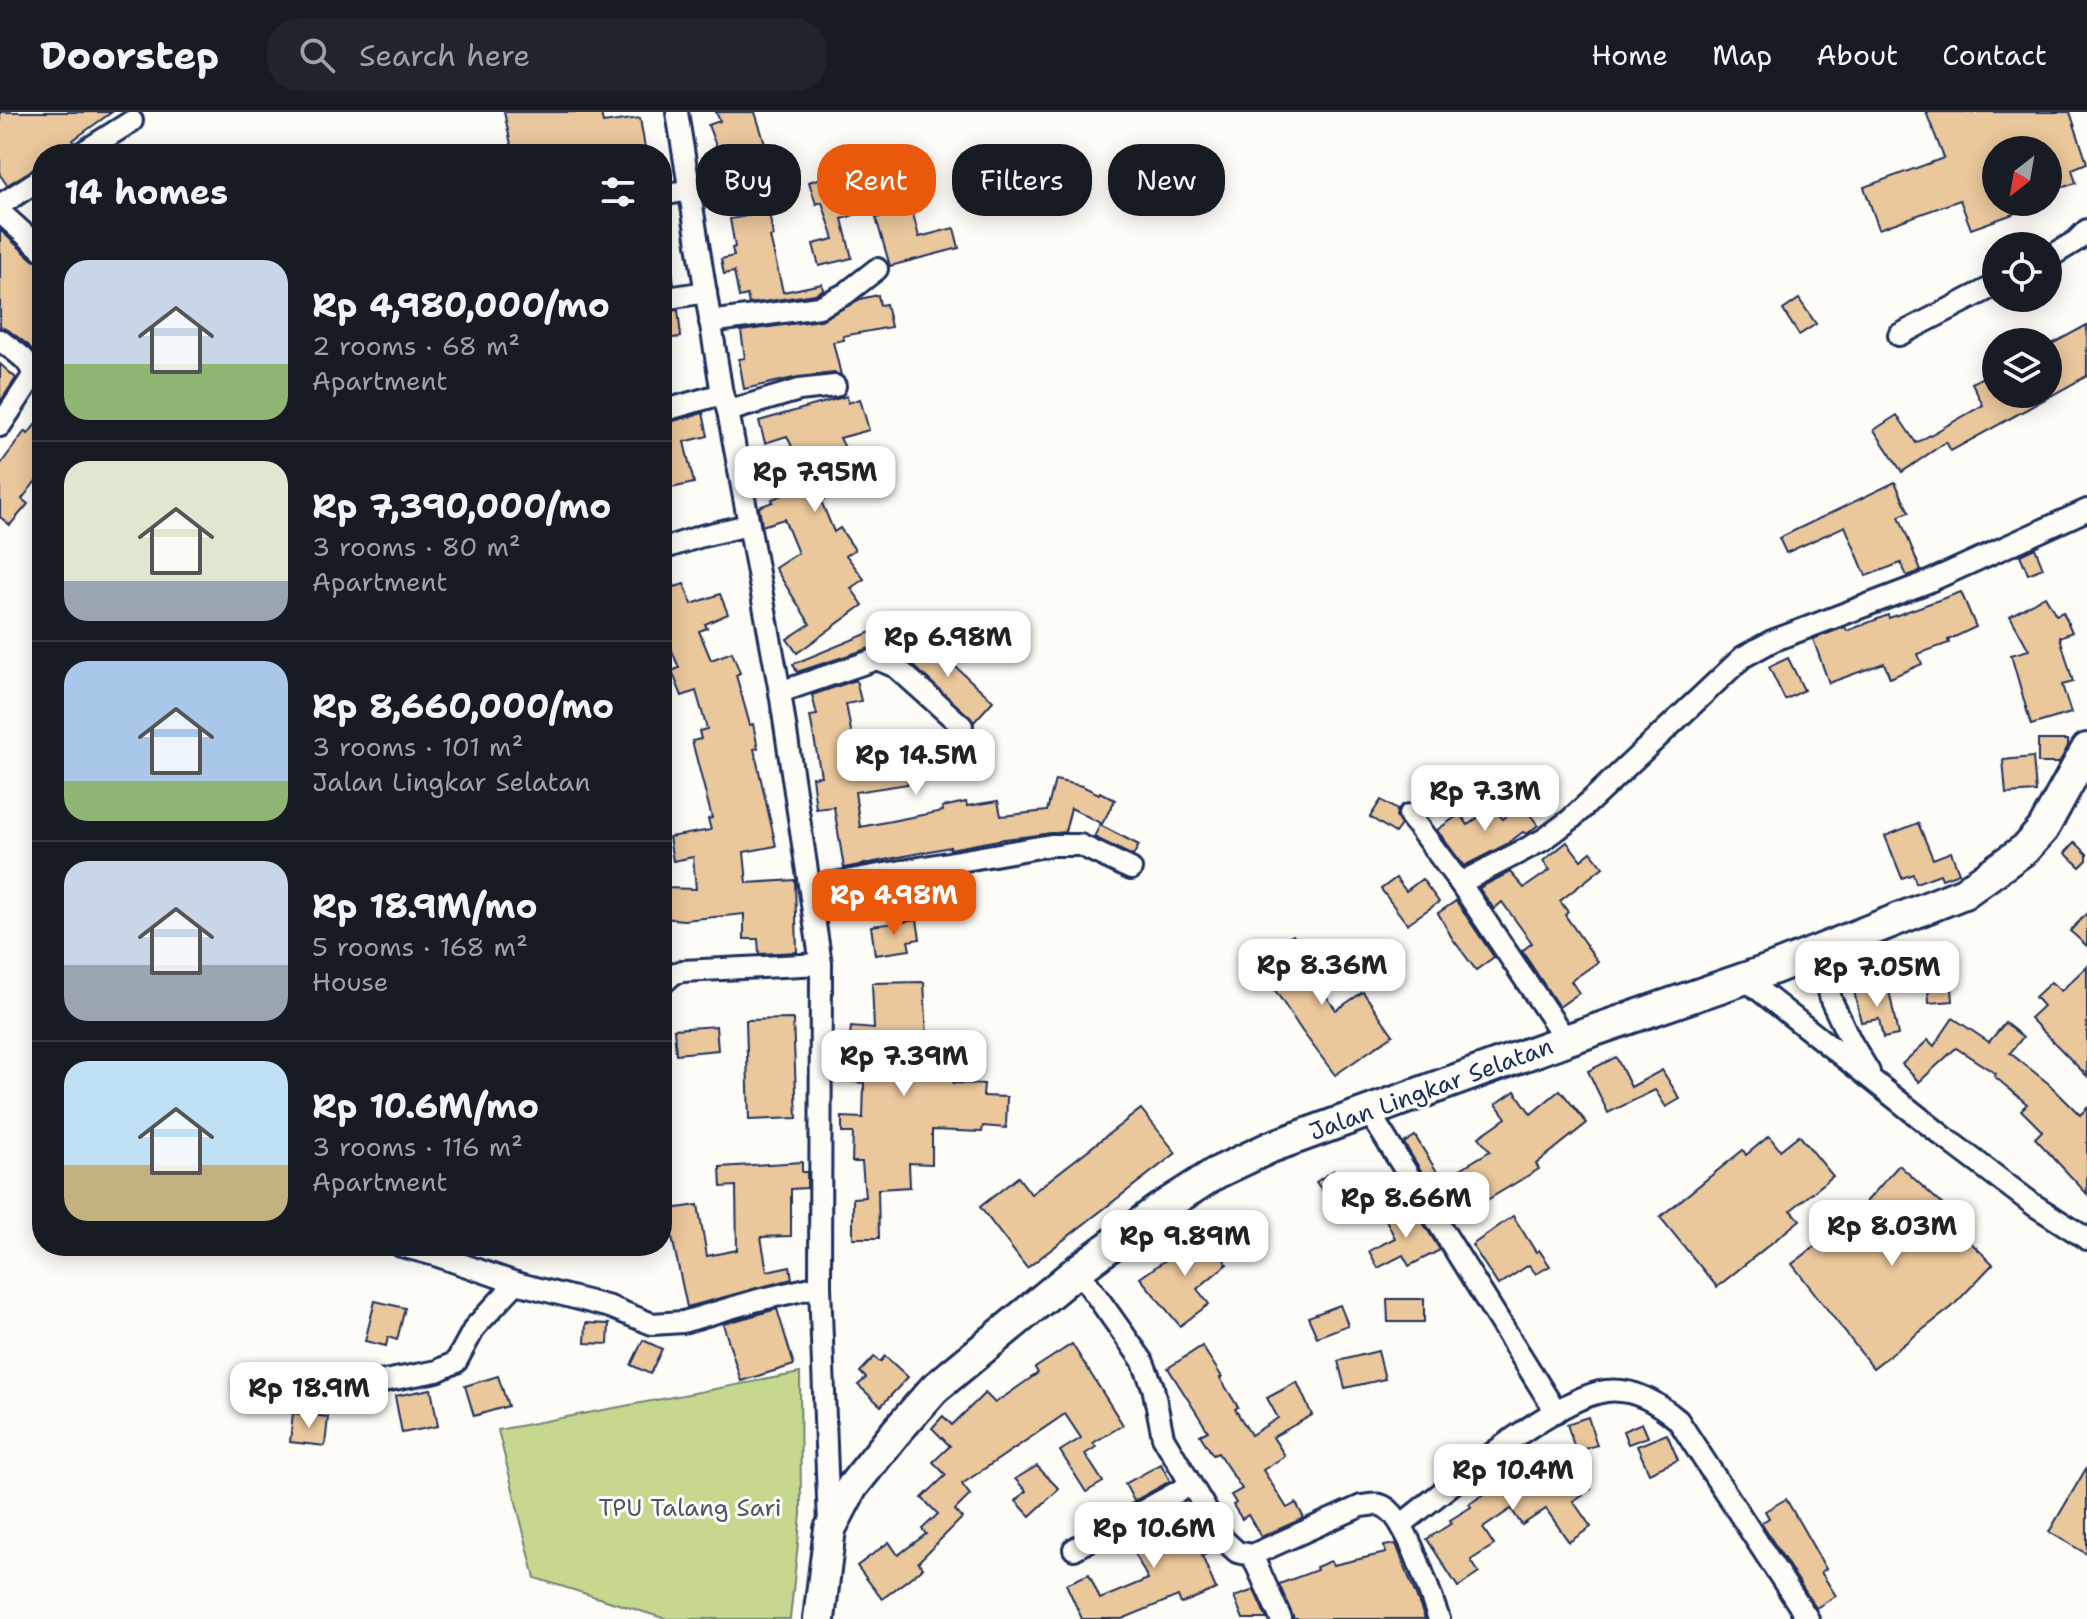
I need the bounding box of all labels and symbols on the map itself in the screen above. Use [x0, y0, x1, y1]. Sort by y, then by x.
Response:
north arrow [1982, 136, 2062, 216]
pin: Rp 7.95M [732, 446, 898, 514]
pin: Rp 6.98M [865, 611, 1031, 679]
pin: Rp 14.5M [833, 729, 999, 797]
pin: Rp 7.3M [1411, 765, 1559, 833]
pin: Rp 4.98M [811, 869, 977, 937]
pin: Rp 8.36M [1239, 939, 1405, 1007]
pin: Rp 7.05M [1794, 941, 1960, 1009]
pin: Rp 7.39M [821, 1030, 987, 1098]
street label: Jalan Lingkar Selatan [1305, 1030, 1557, 1148]
pin: Rp 8.66M [1323, 1172, 1489, 1240]
pin: Rp 8.03M [1809, 1200, 1975, 1268]
pin: Rp 9.89M [1102, 1210, 1268, 1278]
pin: Rp 18.9M [226, 1362, 392, 1430]
pin: Rp 10.4M [1430, 1444, 1596, 1512]
park label: TPU Talang Sari [598, 1492, 782, 1524]
pin: Rp 10.6M [1071, 1502, 1237, 1570]

